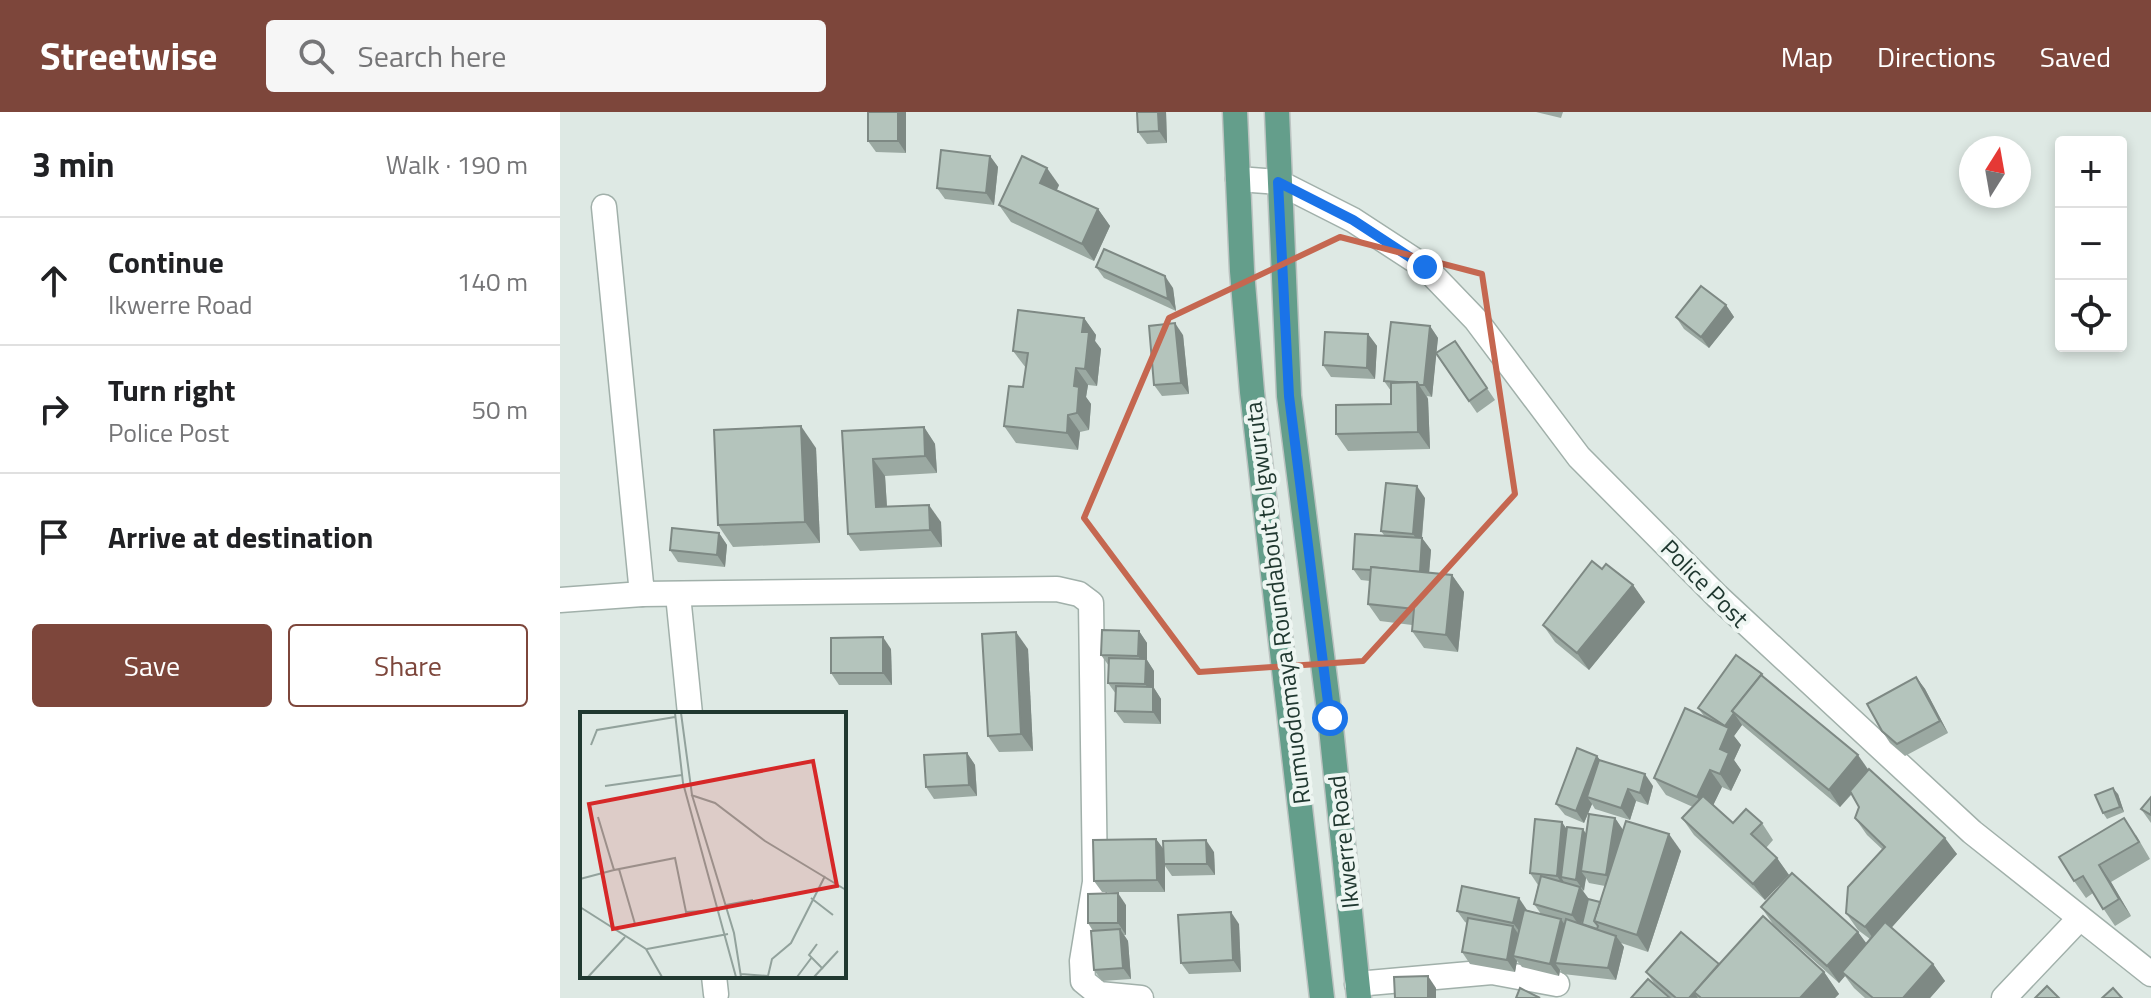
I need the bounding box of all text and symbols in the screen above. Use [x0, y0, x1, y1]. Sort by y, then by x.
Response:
search box [266, 20, 826, 92]
text: Streetwise [40, 27, 218, 85]
text: Search here [358, 33, 506, 79]
icon: search [294, 34, 338, 78]
text: Map [1781, 35, 1833, 78]
text: Directions [1877, 35, 1996, 78]
text: Saved [2040, 35, 2111, 78]
north arrow [1959, 136, 2031, 208]
map controls [2055, 136, 2127, 352]
button: + [2055, 136, 2127, 208]
text: 3 min [32, 138, 115, 190]
text: Walk · 190 m [386, 145, 528, 184]
button: − [2055, 208, 2127, 280]
text: Continue [108, 239, 224, 285]
route end [1407, 249, 1443, 285]
icon: ahead [32, 259, 76, 303]
text: 140 m [457, 262, 528, 301]
button: locate [2055, 280, 2127, 352]
text: Ikwerre Road [108, 285, 253, 324]
text: Turn right [108, 367, 236, 413]
icon: right [32, 387, 76, 431]
text: 50 m [471, 390, 528, 429]
street label: Rumuodomaya Roundabout to Igwuruta [1234, 400, 1320, 806]
text: Police Post [108, 413, 229, 452]
text: Arrive at destination [108, 514, 373, 560]
icon: arrive [32, 515, 76, 559]
street label: Police Post [1653, 531, 1758, 636]
button: Save [32, 624, 272, 707]
button: Share [288, 624, 528, 707]
route start [1312, 700, 1348, 736]
inset map [580, 712, 846, 978]
street label: Ikwerre Road [1318, 774, 1368, 910]

